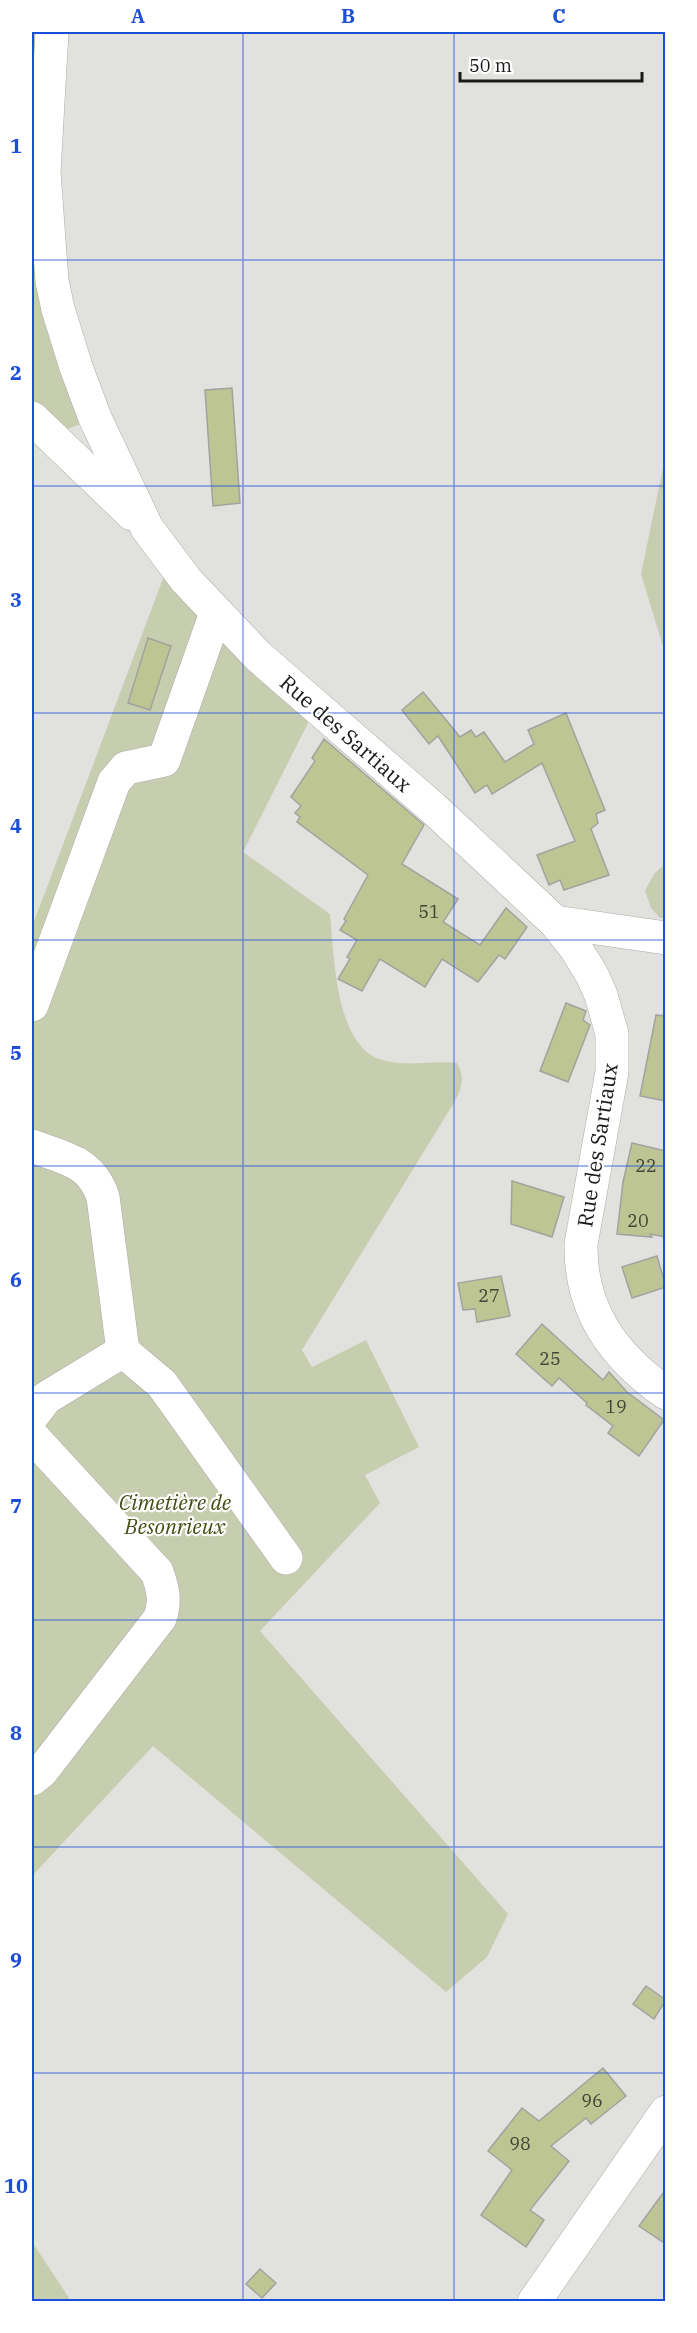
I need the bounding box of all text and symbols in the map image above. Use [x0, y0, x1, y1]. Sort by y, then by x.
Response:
text: A [131, 2, 145, 29]
text: B [341, 2, 355, 29]
text: C [552, 2, 566, 29]
scale bar [460, 45, 642, 83]
text: 50 m [469, 54, 512, 77]
text: 1 [10, 132, 22, 159]
text: 2 [10, 359, 22, 386]
text: 3 [10, 586, 22, 613]
street label: Rue des Sartiaux [274, 668, 418, 798]
text: 4 [10, 812, 22, 839]
house number: 51 [418, 900, 440, 923]
text: 5 [10, 1039, 22, 1066]
street label: Rue des Sartiaux [570, 1061, 624, 1229]
house number: 22 [635, 1154, 657, 1177]
house number: 20 [627, 1209, 649, 1232]
text: 6 [10, 1266, 22, 1293]
house number: 27 [478, 1284, 500, 1307]
house number: 25 [539, 1347, 561, 1370]
house number: 19 [605, 1395, 627, 1418]
park label: Cimetière de Besonrieux [119, 1488, 232, 1540]
text: 7 [10, 1492, 22, 1519]
text: 8 [10, 1719, 22, 1746]
text: 9 [10, 1946, 22, 1973]
house number: 96 [581, 2089, 603, 2112]
house number: 98 [509, 2132, 531, 2155]
text: 10 [4, 2172, 28, 2199]

